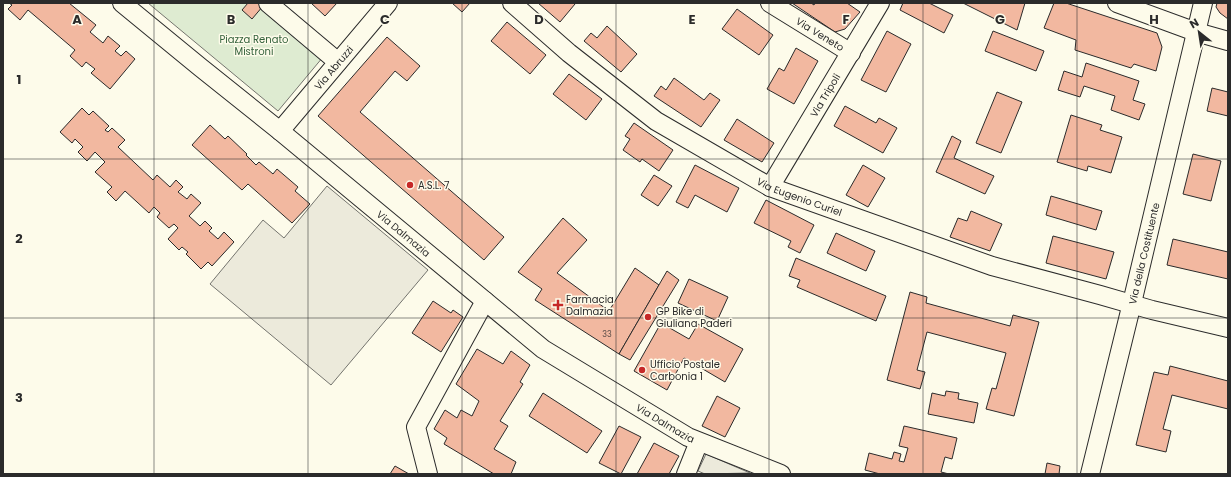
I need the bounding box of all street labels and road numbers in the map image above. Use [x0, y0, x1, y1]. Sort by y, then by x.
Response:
street label: Via Veneto [793, 13, 847, 55]
street label: Via Abruzzi [310, 42, 357, 93]
street label: Via Tripoli [806, 71, 844, 120]
street label: Via Eugenio Curiel [754, 173, 844, 220]
street label: Via della Costituente [1124, 201, 1163, 306]
street label: Via Dalmazia [374, 207, 434, 260]
street label: Via Dalmazia [633, 400, 697, 446]

